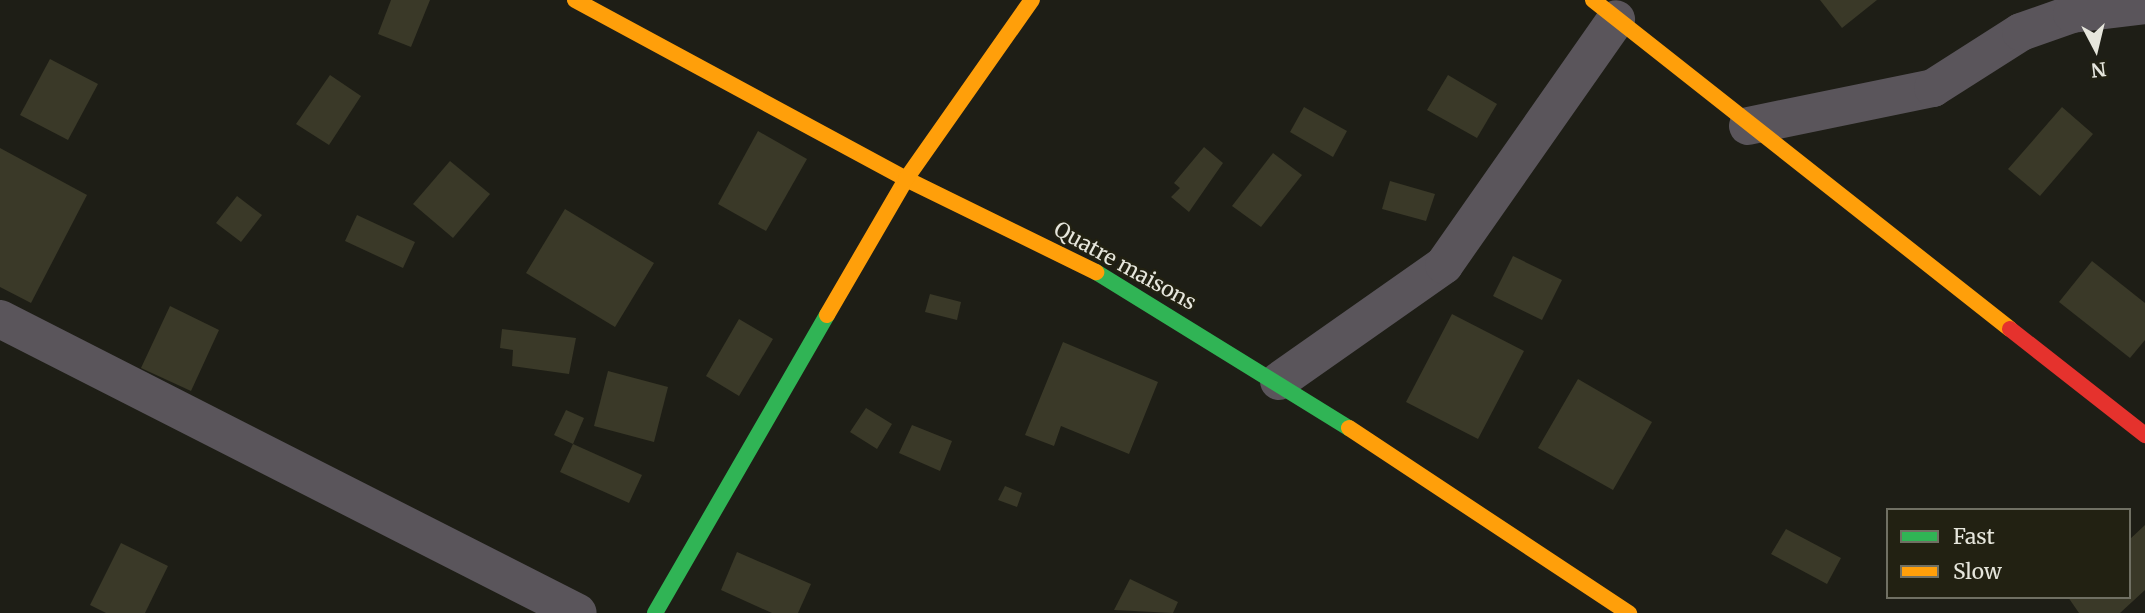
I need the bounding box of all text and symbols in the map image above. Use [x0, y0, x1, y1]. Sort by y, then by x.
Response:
north arrow [2061, 14, 2131, 84]
text: N [2090, 57, 2107, 83]
street label: Quatre maisons [1049, 216, 1201, 316]
legend [1886, 508, 2131, 599]
text: Fast [1953, 523, 1995, 550]
text: Slow [1953, 558, 2002, 585]

